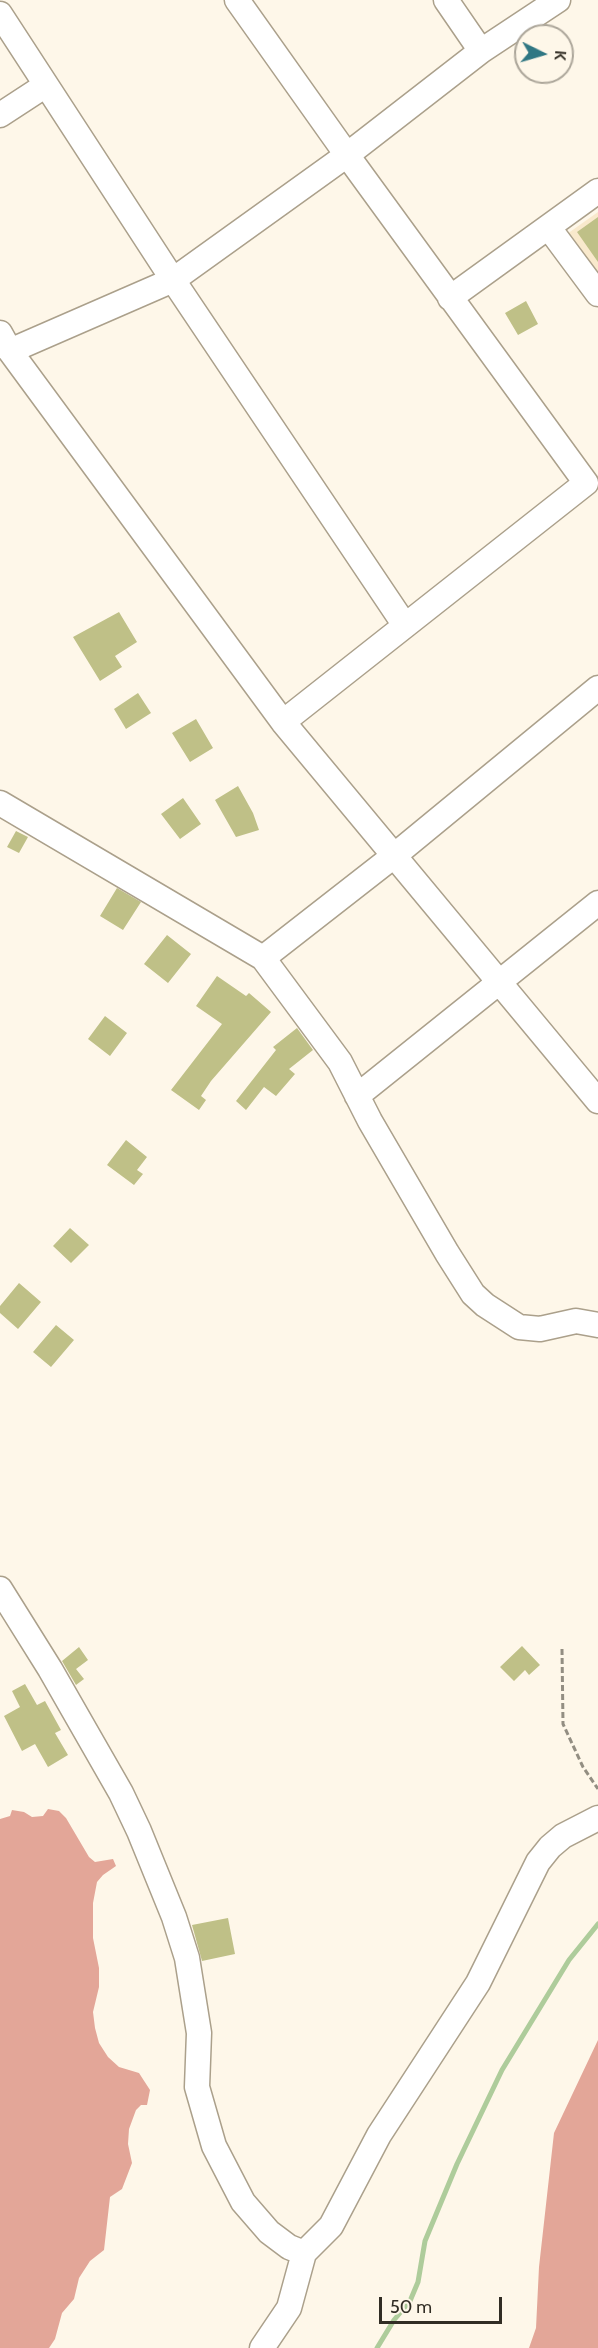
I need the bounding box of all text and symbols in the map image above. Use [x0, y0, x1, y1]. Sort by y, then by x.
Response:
north arrow [514, 24, 574, 84]
text: K [551, 50, 570, 61]
scale bar [382, 2285, 505, 2323]
text: 50 m [390, 2296, 432, 2318]

